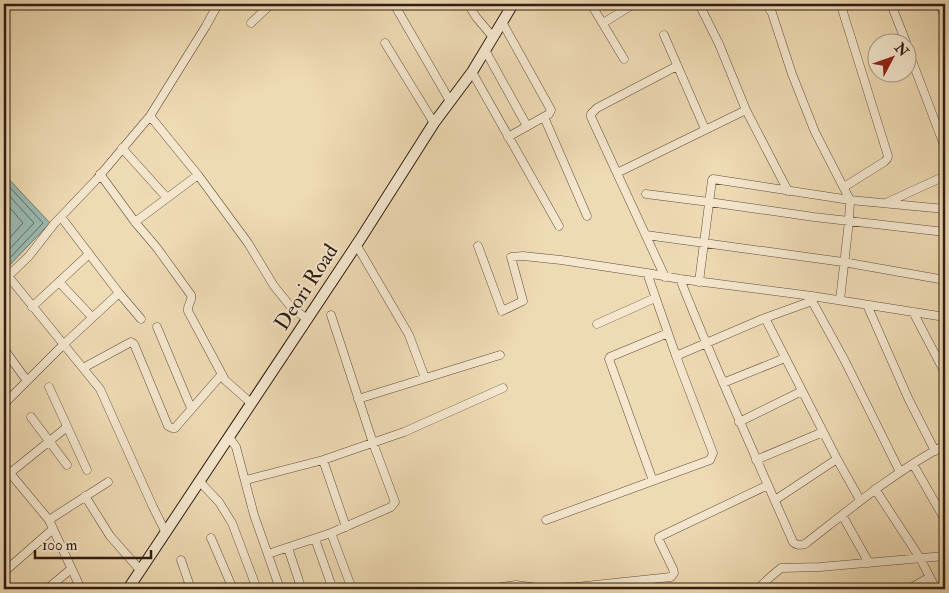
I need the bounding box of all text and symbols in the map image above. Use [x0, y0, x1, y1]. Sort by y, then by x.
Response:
north arrow [866, 32, 916, 82]
text: N [890, 39, 912, 60]
street label: Deori Road [268, 238, 345, 336]
scale bar [35, 528, 151, 560]
text: 100 m [42, 536, 78, 555]

